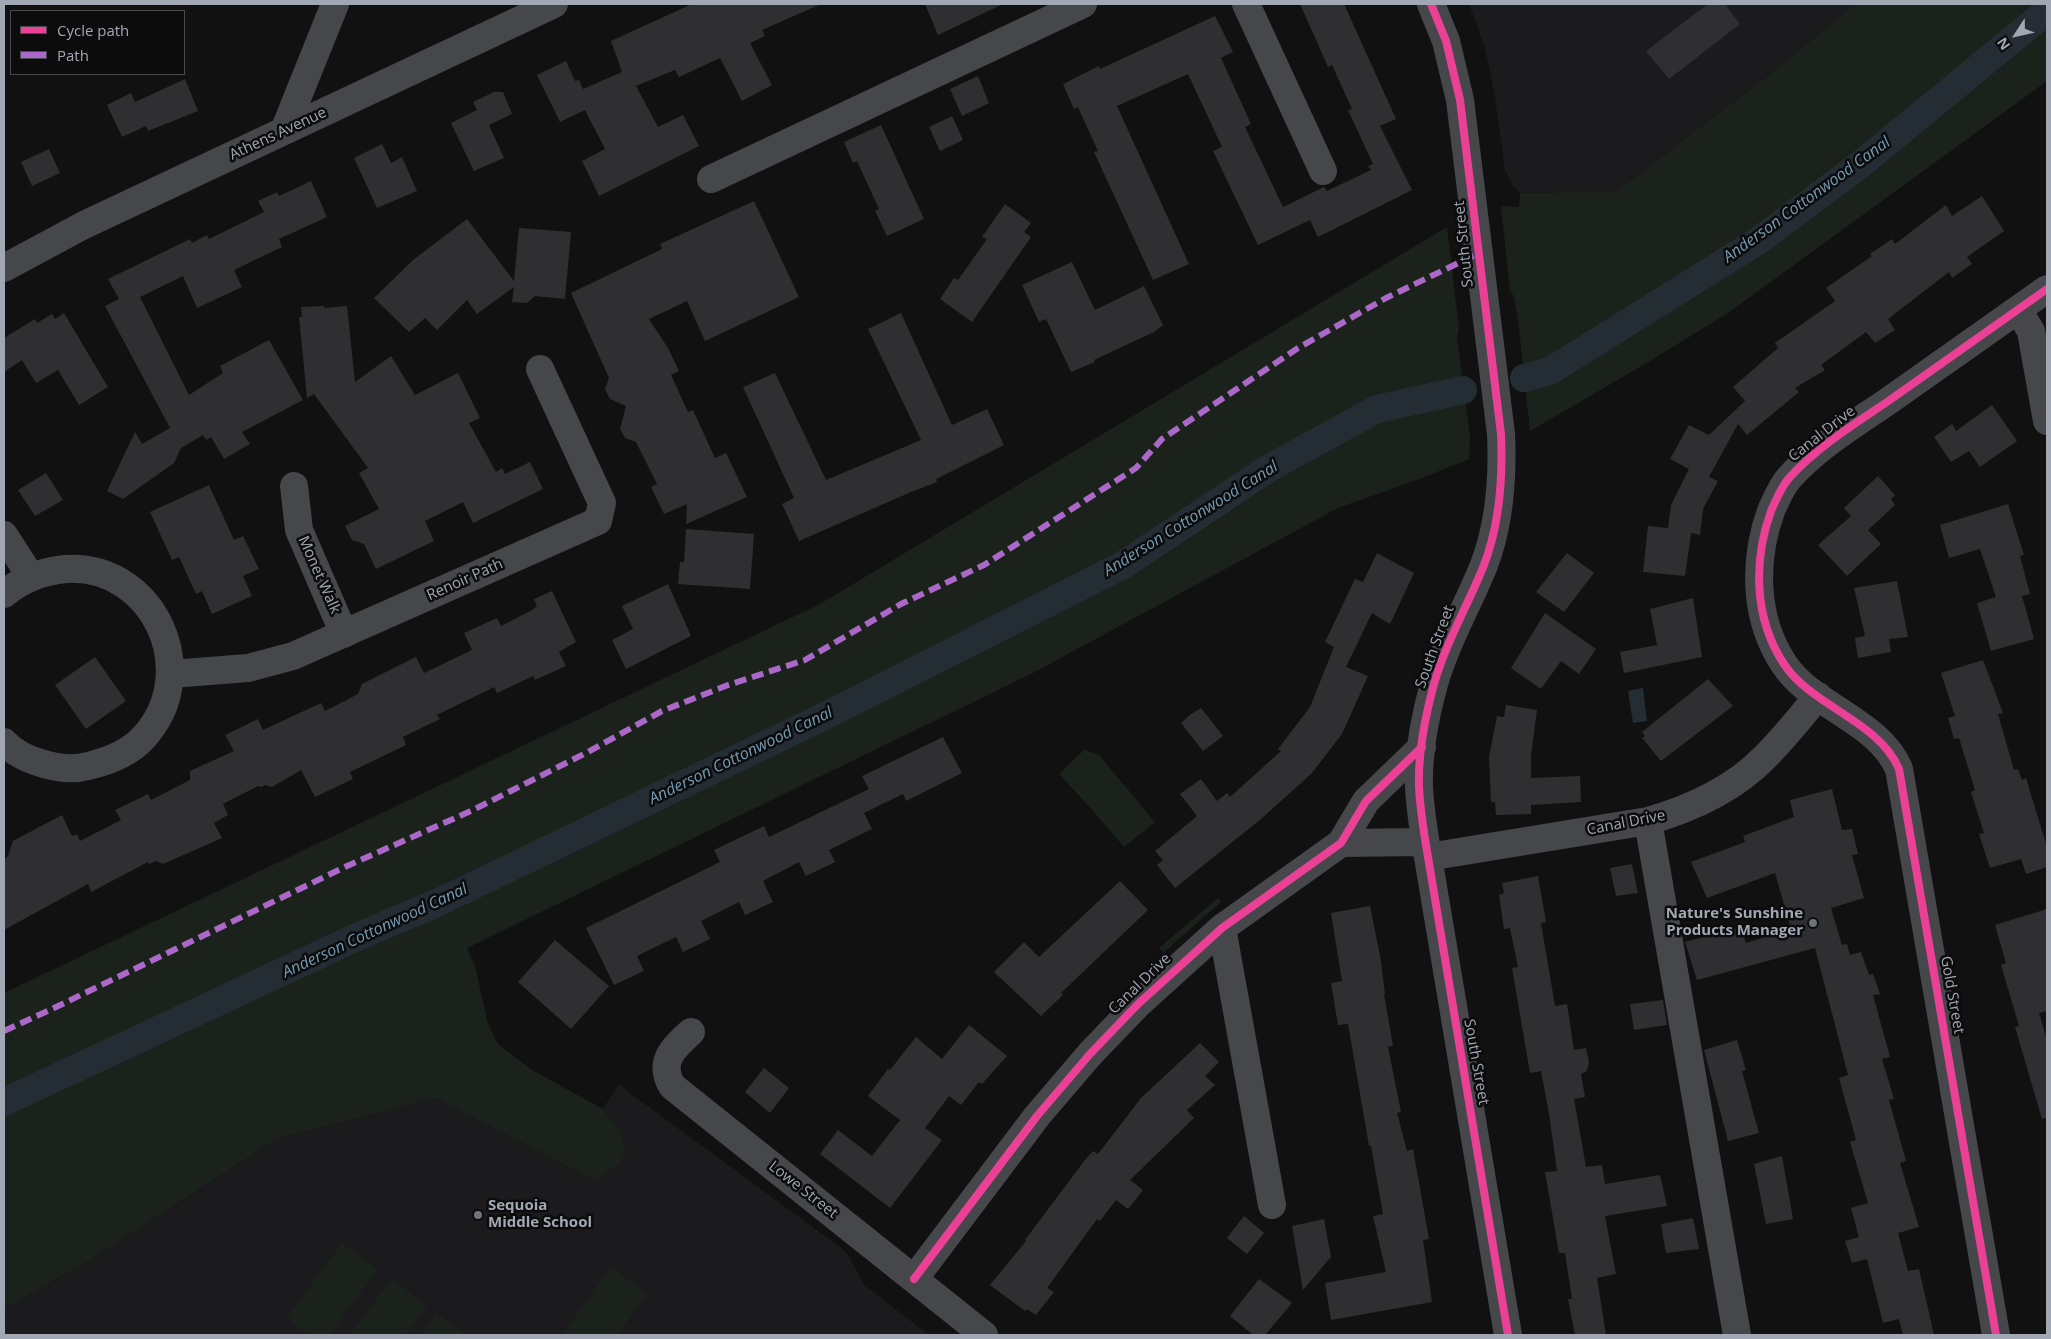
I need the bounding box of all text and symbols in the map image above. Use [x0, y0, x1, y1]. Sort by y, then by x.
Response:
legend [10, 10, 185, 75]
north arrow [1991, 10, 2041, 60]
text: Cycle path [57, 20, 129, 40]
text: N [1992, 34, 2014, 54]
text: Path [57, 45, 89, 65]
street label: Athens Avenue [227, 104, 329, 164]
water label: Anderson Cottonwood Canal [1720, 133, 1894, 267]
street label: South Street [1451, 200, 1477, 288]
street label: Canal Drive [1785, 402, 1859, 466]
water label: Anderson Cottonwood Canal [1100, 457, 1282, 581]
street label: Monet Walk [294, 533, 344, 617]
street label: Renoir Path [424, 555, 506, 605]
street label: South Street [1412, 603, 1458, 691]
water label: Anderson Cottonwood Canal [646, 703, 836, 809]
street label: Canal Drive [1585, 807, 1667, 839]
water label: Anderson Cottonwood Canal [279, 880, 471, 982]
place label: Nature's Sunshine Products Manager [1666, 905, 1803, 940]
marker: Nature's Sunshine Products Manager [1807, 917, 1819, 929]
street label: Canal Drive [1105, 950, 1175, 1018]
street label: Gold Street [1936, 955, 1968, 1035]
street label: South Street [1460, 1018, 1492, 1106]
street label: Lowe Street [765, 1157, 841, 1223]
place label: Sequoia Middle School [488, 1197, 592, 1232]
marker: Sequoia Middle School [472, 1209, 484, 1221]

